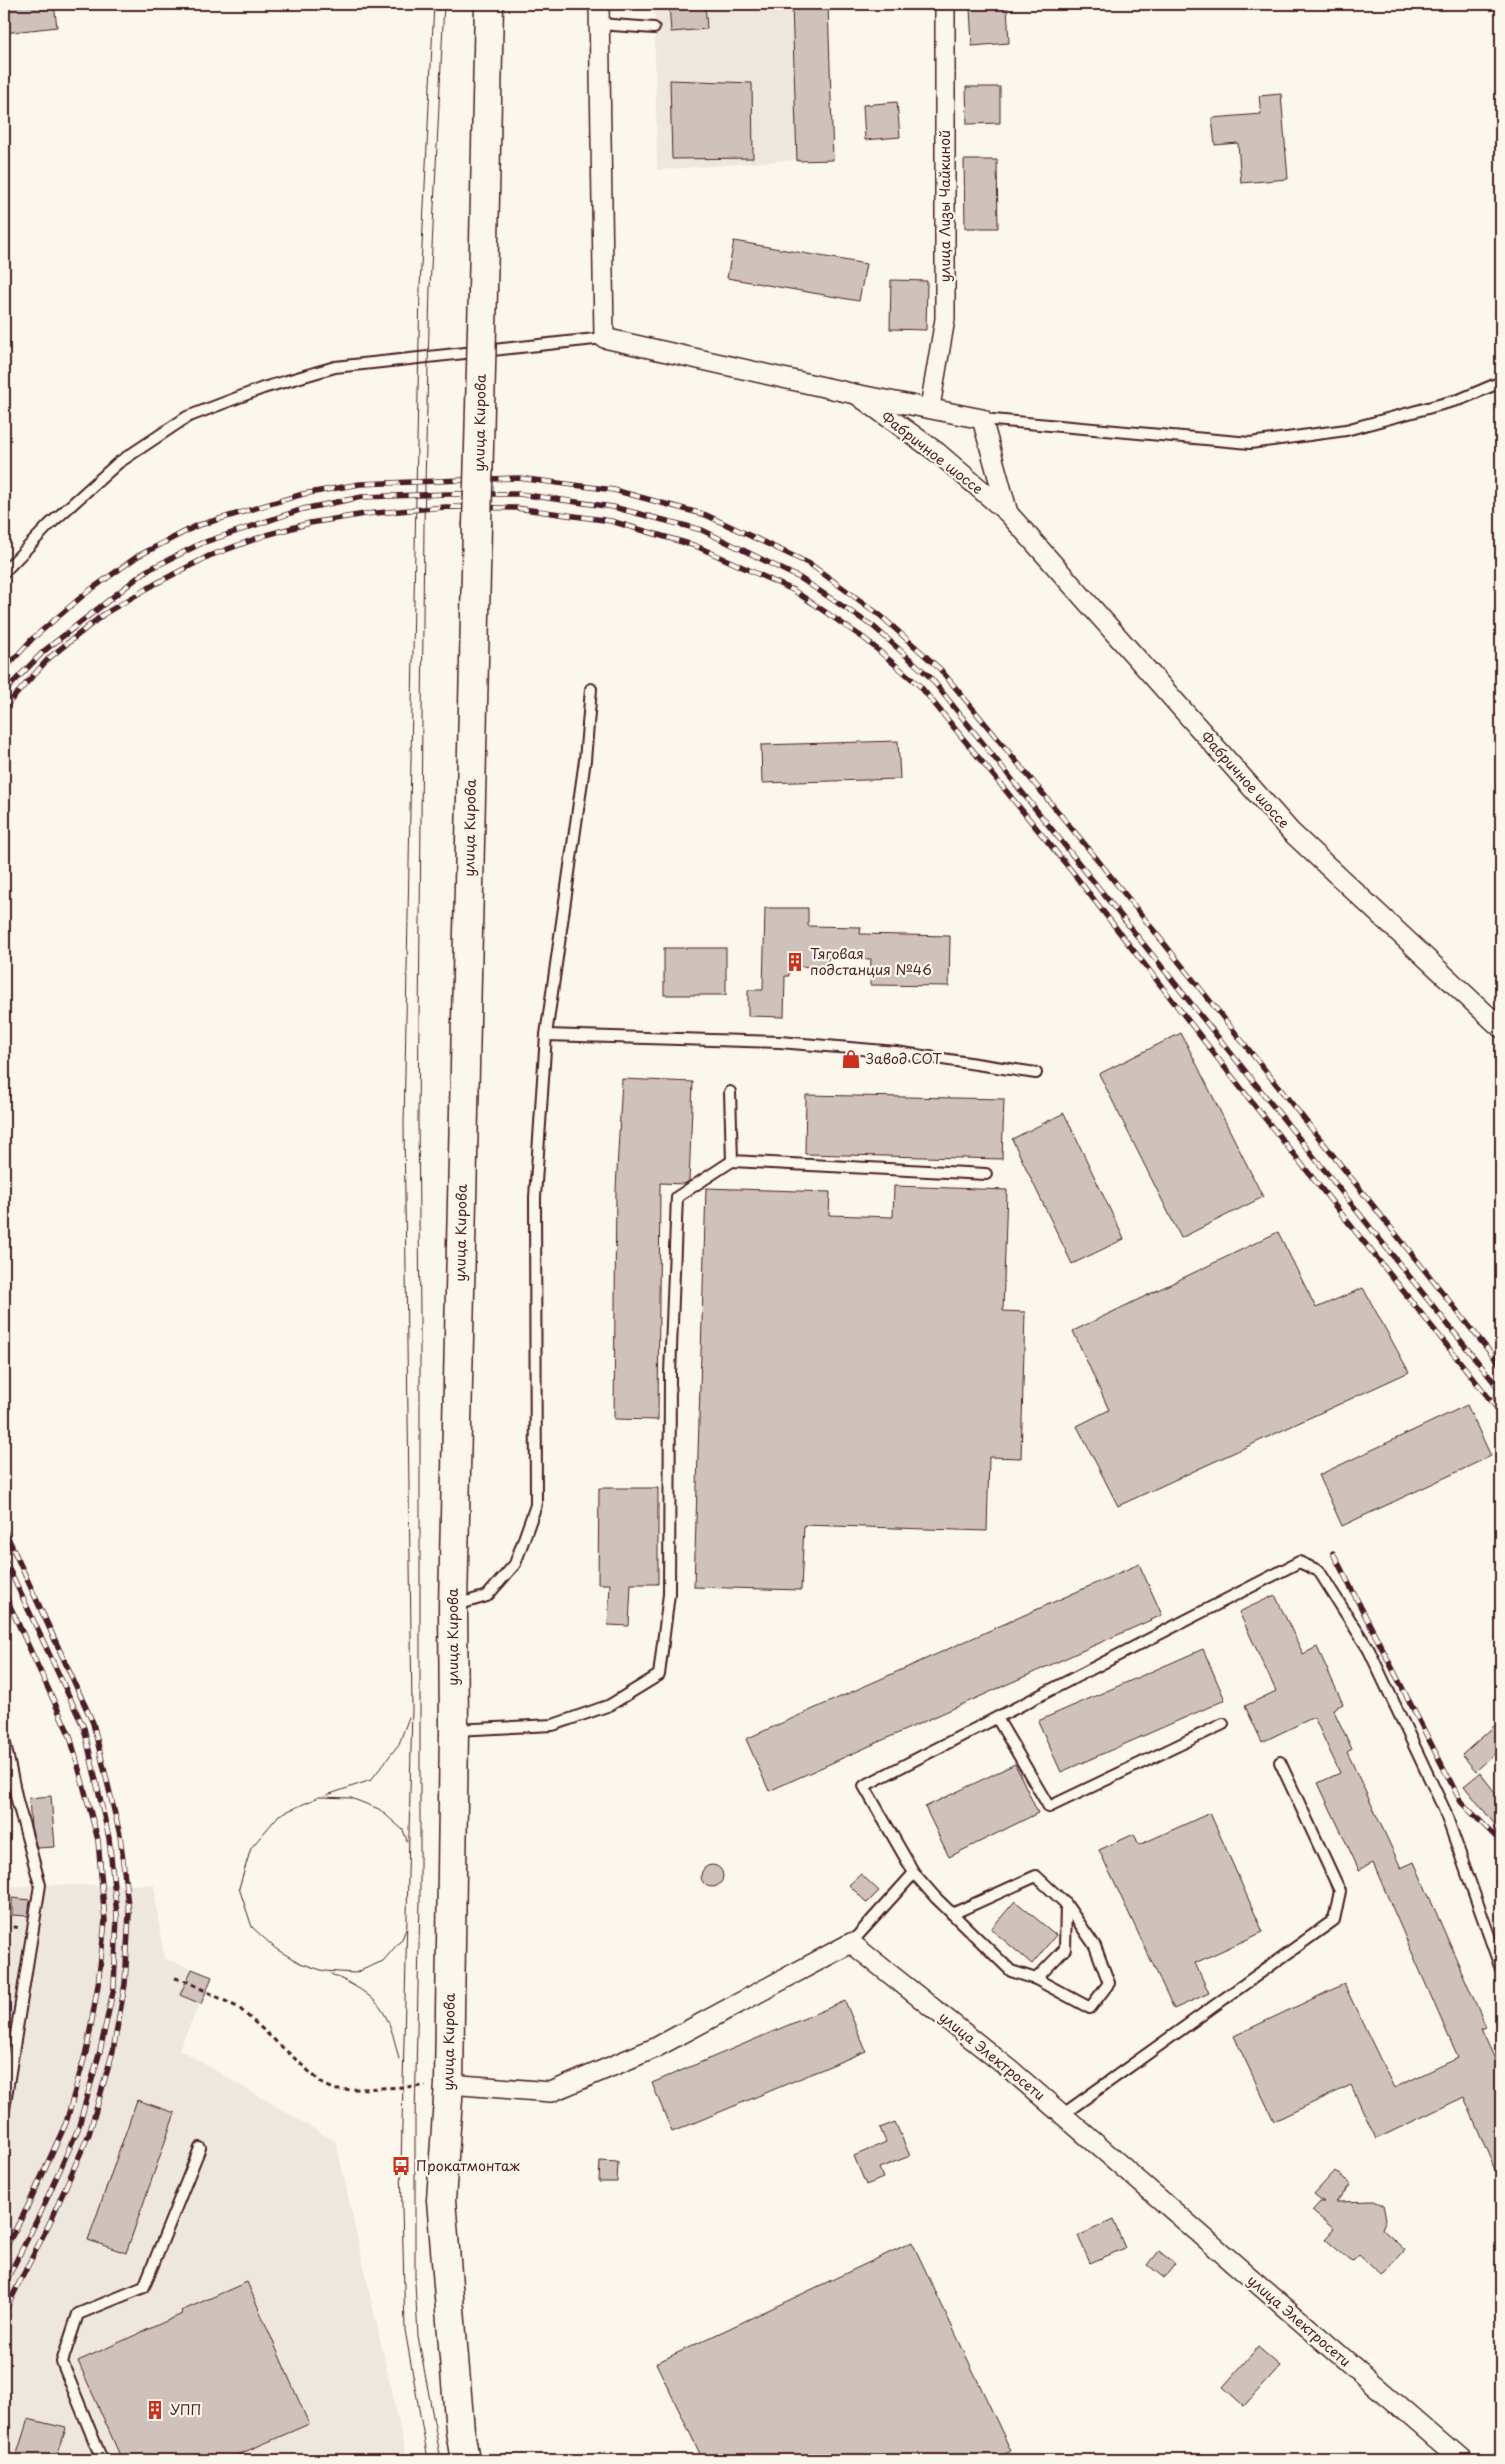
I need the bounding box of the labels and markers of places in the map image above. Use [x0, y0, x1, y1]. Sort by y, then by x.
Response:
place label: Тяговая подстанция №46 [810, 943, 932, 980]
building icon: Тяговая подстанция №46 [784, 951, 806, 973]
shop icon: Завод СОТ [840, 1048, 862, 1070]
place label: Завод СОТ [866, 1048, 942, 1069]
bus stop icon: Прокатмонтаж [390, 2155, 412, 2177]
place label: Прокатмонтаж [416, 2155, 521, 2176]
building icon: УПП [144, 2399, 166, 2421]
place label: УПП [170, 2399, 202, 2420]

